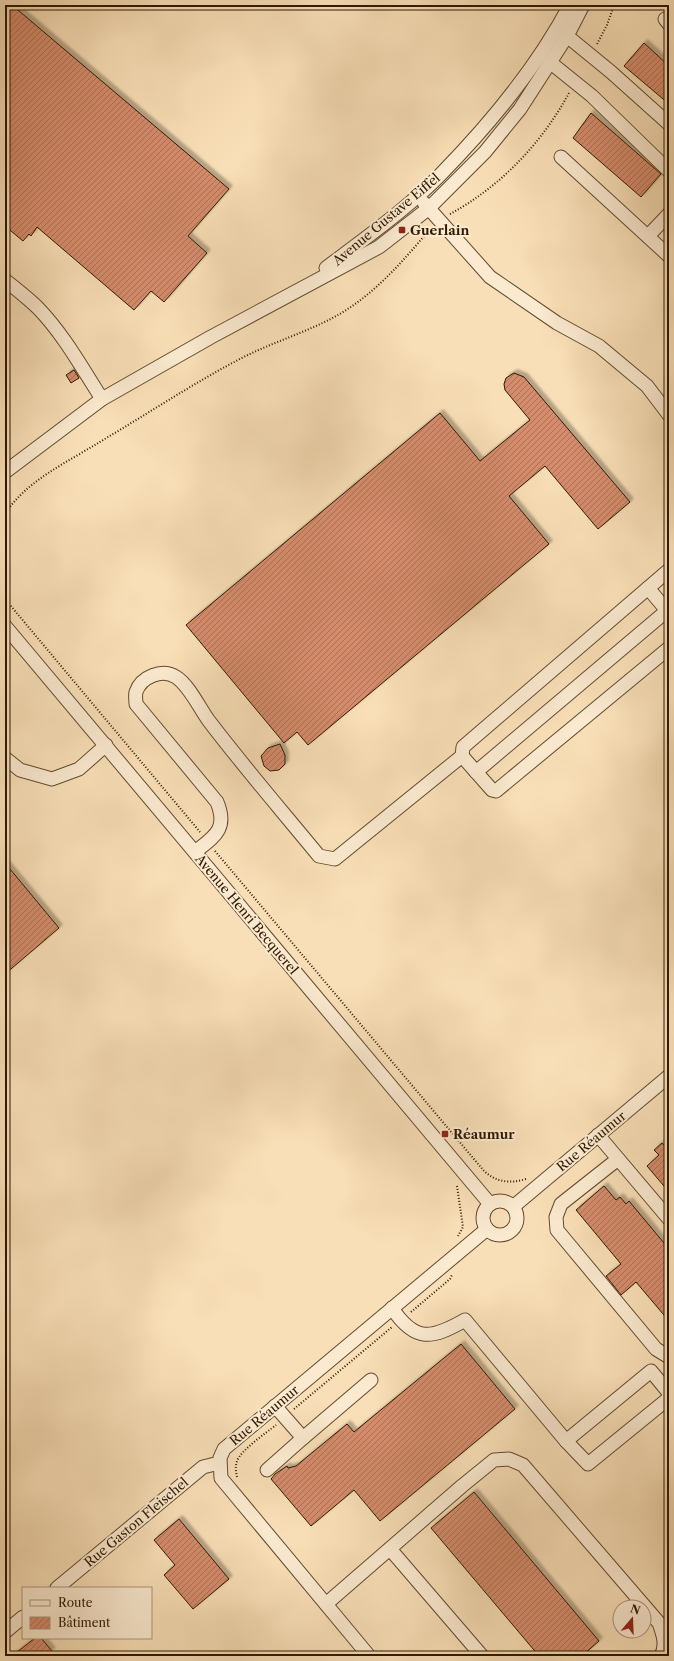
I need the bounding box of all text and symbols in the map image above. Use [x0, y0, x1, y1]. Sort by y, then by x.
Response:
street label: Avenue Gustave Eiffel [328, 169, 443, 269]
place label: Guerlain [410, 222, 469, 238]
marker: Guerlain [397, 225, 407, 235]
street label: Avenue Henri Becquerel [192, 850, 302, 977]
street label: Rue Réaumur [553, 1107, 629, 1175]
place label: Réaumur [453, 1126, 515, 1142]
marker: Réaumur [440, 1129, 450, 1139]
street label: Rue Réaumur [226, 1381, 302, 1449]
street label: Rue Gaston Fleischel [81, 1474, 191, 1570]
legend [22, 1587, 152, 1639]
text: Route [58, 1595, 93, 1610]
north arrow [612, 1599, 652, 1639]
text: N [628, 1601, 642, 1618]
text: Bâtiment [58, 1615, 111, 1630]

